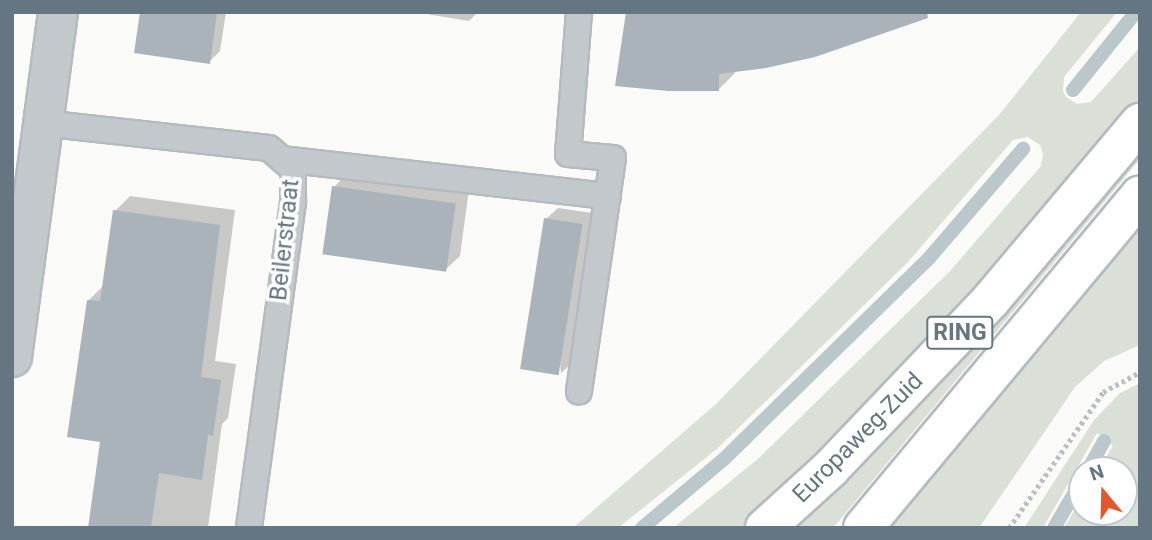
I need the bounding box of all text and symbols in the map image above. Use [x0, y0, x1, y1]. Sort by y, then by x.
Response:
street label: Beilerstraat [264, 178, 306, 302]
road number: RING [925, 314, 995, 352]
street label: Europaweg-Zuid [787, 367, 929, 509]
north arrow [1068, 456, 1138, 526]
text: N [1087, 460, 1107, 486]

